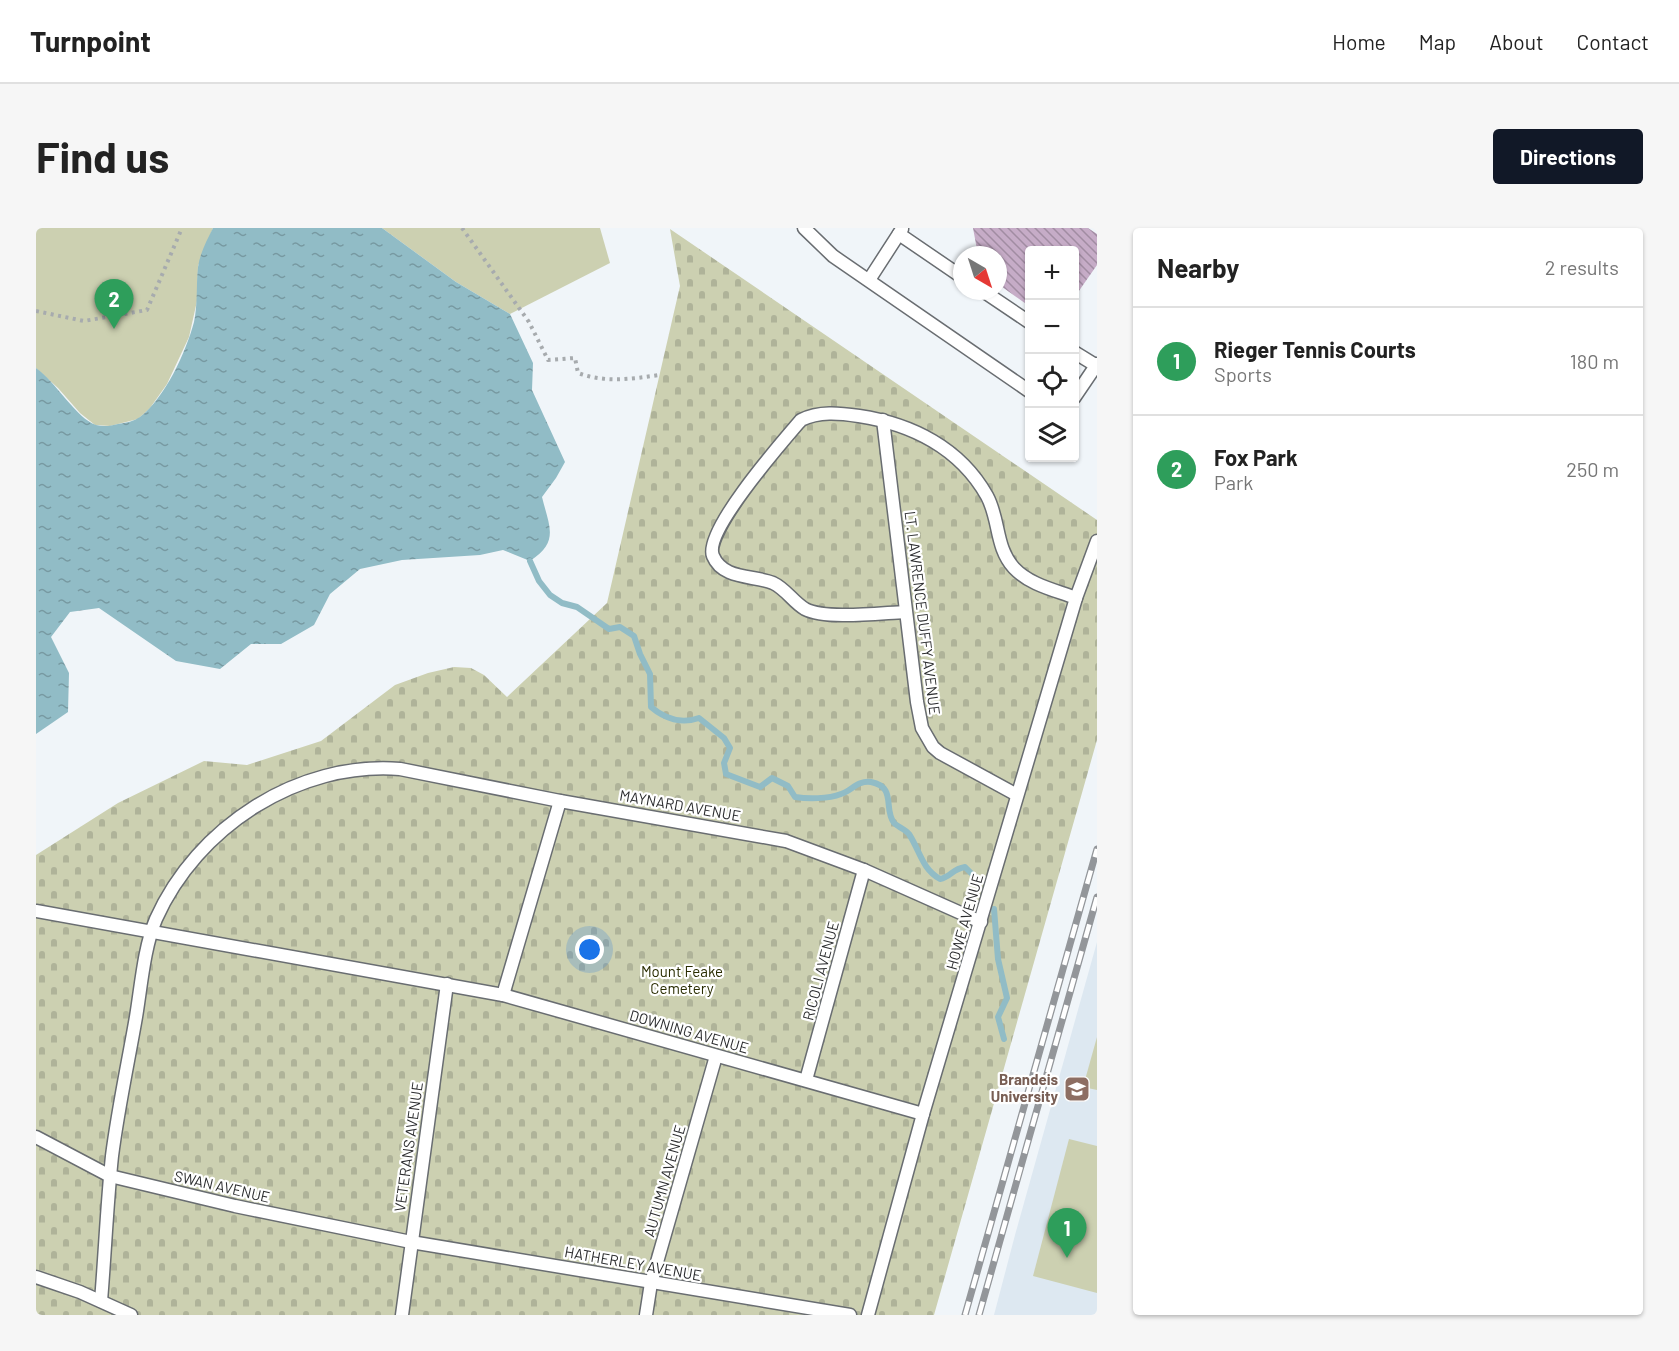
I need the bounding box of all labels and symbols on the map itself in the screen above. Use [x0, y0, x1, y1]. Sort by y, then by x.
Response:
north arrow [953, 246, 1007, 300]
pin: 2 [94, 279, 134, 329]
street label: LT. LAWRENCE DUFFY AVENUE [902, 510, 944, 716]
street label: MAYNARD AVENUE [618, 785, 742, 825]
street label: HOWE AVENUE [942, 872, 986, 972]
street label: RICOLI AVENUE [798, 919, 842, 1022]
your location [575, 935, 604, 964]
park label: Mount Feake Cemetery [641, 962, 723, 997]
street label: DOWNING AVENUE [628, 1005, 751, 1057]
place label: Brandeis University [991, 1070, 1058, 1105]
school or university icon: Brandeis University [1062, 1074, 1092, 1104]
street label: VETERANS AVENUE [390, 1081, 426, 1213]
street label: AUTUMN AVENUE [639, 1123, 689, 1239]
street label: SWAN AVENUE [173, 1166, 272, 1206]
pin: 1 [1048, 1208, 1086, 1258]
street label: HATHERLEY AVENUE [563, 1242, 703, 1284]

